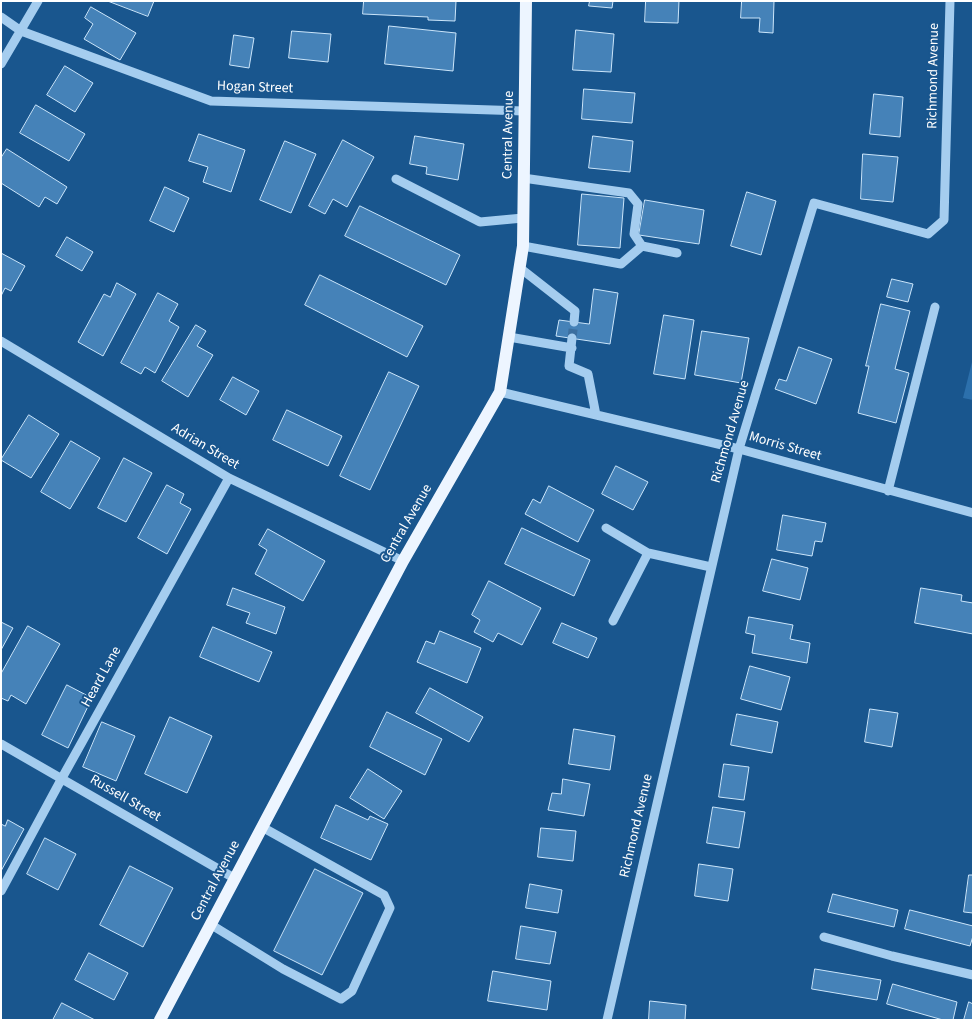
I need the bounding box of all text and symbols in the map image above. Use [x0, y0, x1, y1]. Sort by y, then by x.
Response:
street label: Richmond Avenue [925, 23, 943, 129]
street label: Hogan Street [217, 78, 293, 98]
street label: Central Avenue [500, 91, 518, 179]
street label: Richmond Avenue [708, 379, 754, 485]
street label: Adrian Street [168, 420, 242, 474]
street label: Morris Street [747, 429, 823, 465]
street label: Central Avenue [378, 482, 436, 566]
street label: Heard Lane [78, 644, 126, 710]
street label: Russell Street [86, 772, 164, 826]
street label: Richmond Avenue [617, 772, 657, 880]
street label: Central Avenue [188, 838, 244, 924]

